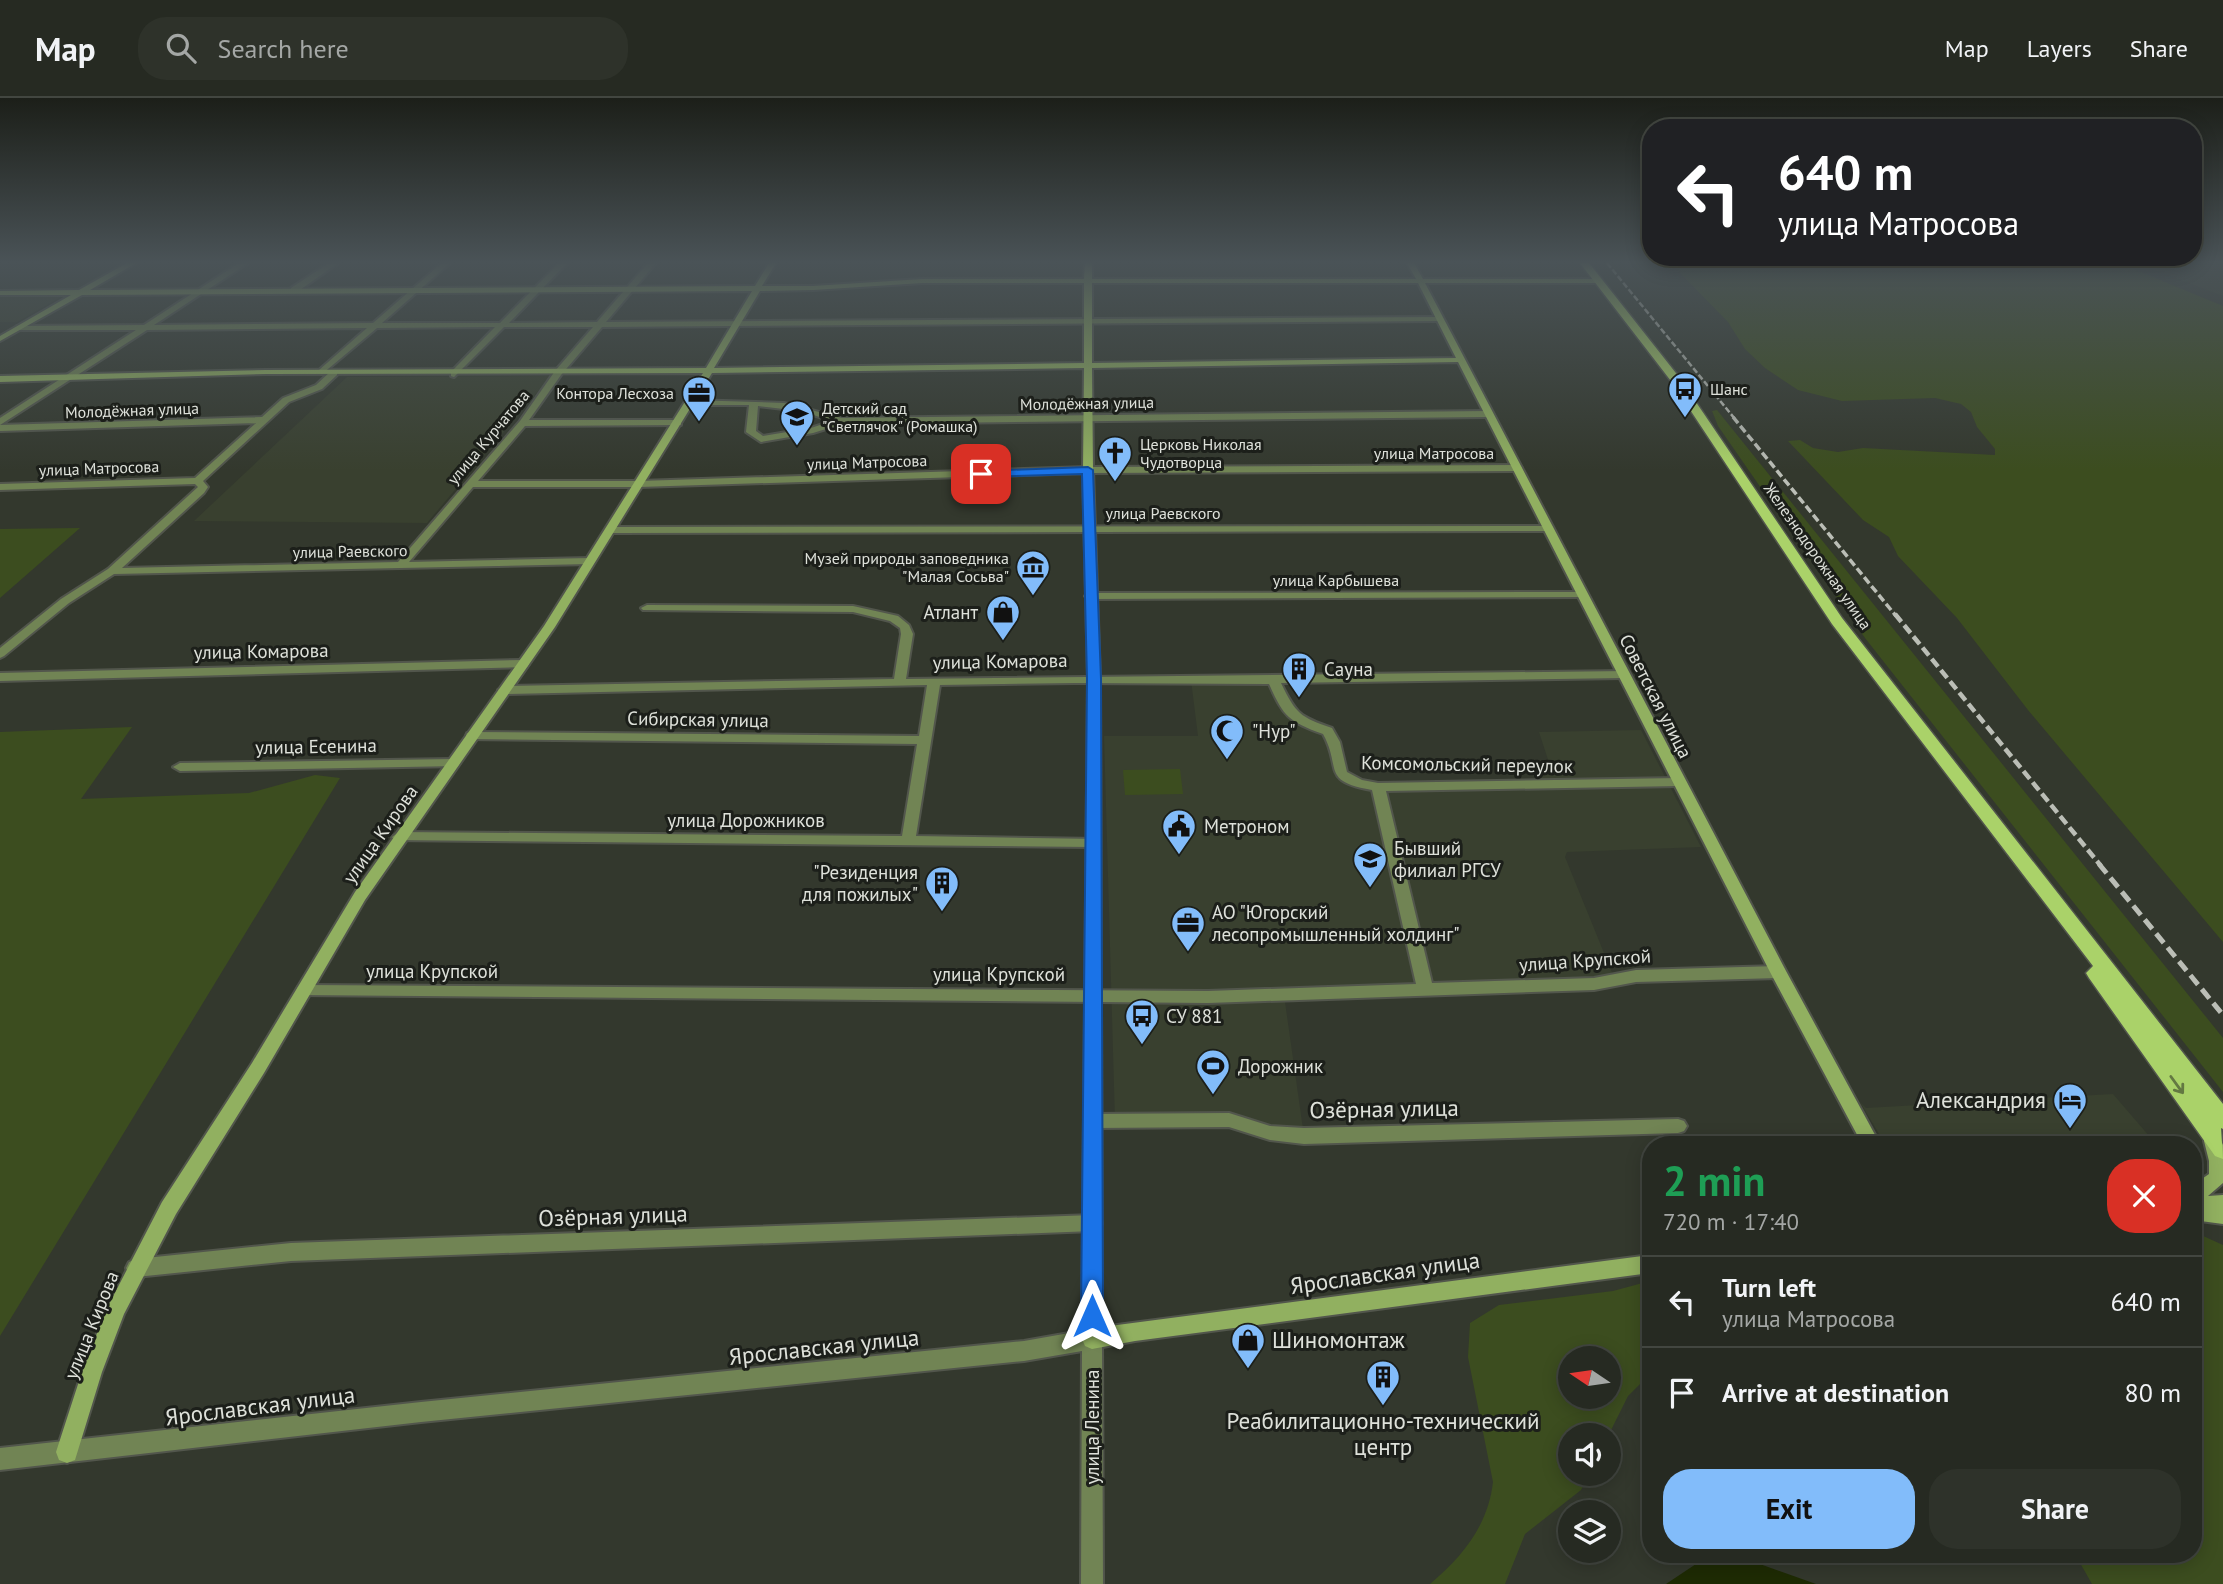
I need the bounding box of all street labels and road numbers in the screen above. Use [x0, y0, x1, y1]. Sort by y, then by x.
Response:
street label: улица Курчатова [443, 386, 533, 488]
street label: Молодёжная улица [1020, 392, 1154, 414]
street label: Молодёжная улица [65, 398, 199, 422]
street label: улица Матросова [1374, 443, 1494, 463]
street label: улица Матросова [806, 450, 928, 474]
street label: улица Матросова [38, 456, 160, 480]
street label: Железнодорожная улица [1759, 478, 1876, 633]
street label: улица Раевского [1106, 503, 1220, 523]
street label: улица Раевского [292, 540, 408, 562]
street label: улица Карбышева [1273, 570, 1399, 590]
street label: Советская улица [1614, 630, 1698, 762]
street label: улица Комарова [193, 638, 329, 664]
street label: улица Комарова [932, 648, 1068, 674]
street label: Сибирская улица [627, 706, 769, 732]
street label: улица Есенина [255, 733, 377, 759]
street label: Комсомольский переулок [1361, 750, 1573, 778]
street label: улица Кирова [337, 780, 423, 888]
street label: улица Дорожников [667, 808, 825, 832]
street label: улица Крупской [1518, 943, 1652, 977]
street label: улица Крупской [366, 959, 498, 983]
street label: улица Крупской [933, 962, 1065, 986]
street label: Озёрная улица [1309, 1093, 1459, 1124]
street label: Озёрная улица [538, 1198, 688, 1233]
street label: Ярославская улица [1288, 1245, 1482, 1300]
street label: улица Кирова [58, 1267, 124, 1383]
street label: Ярославская улица [727, 1322, 920, 1371]
street label: улица Ленина [1080, 1369, 1104, 1485]
street label: Ярославская улица [163, 1379, 357, 1432]

